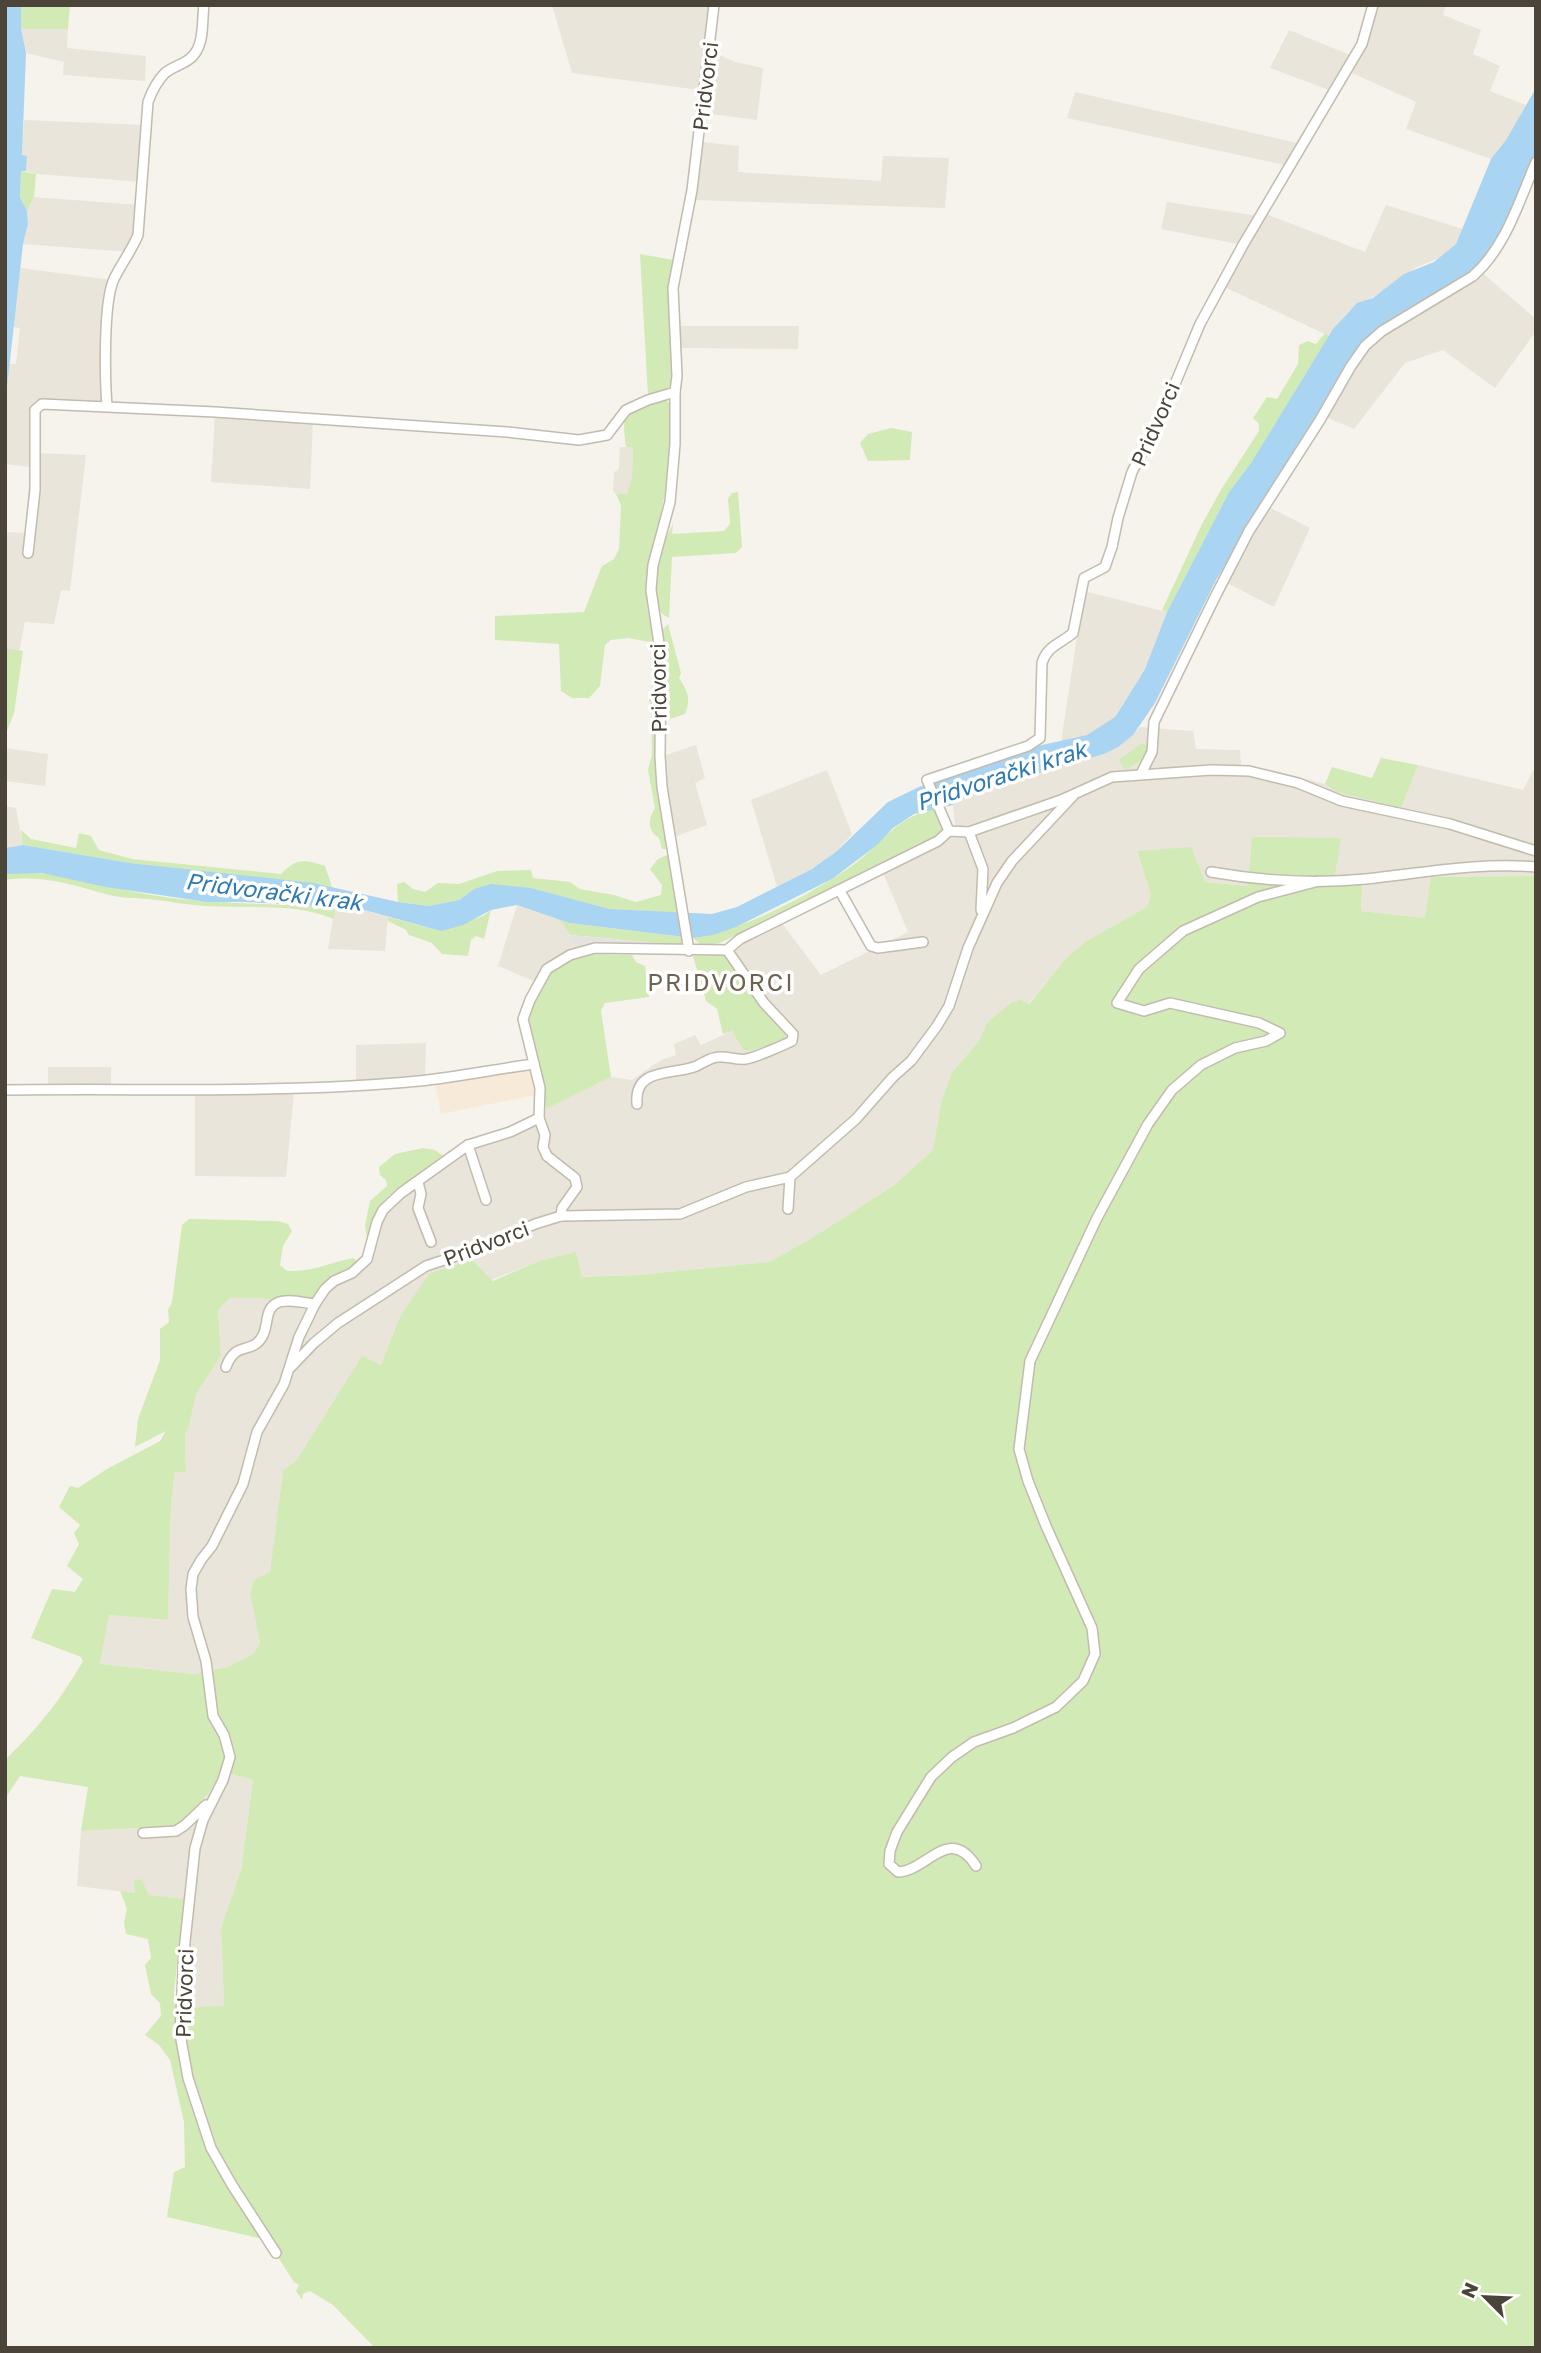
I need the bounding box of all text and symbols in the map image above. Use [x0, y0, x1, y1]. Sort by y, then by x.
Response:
street label: Pridvorci [687, 40, 723, 132]
street label: Pridvorci [1125, 378, 1185, 470]
street label: Pridvorci [644, 643, 672, 733]
water label: Pridvorački krak [912, 734, 1092, 816]
water label: Pridvorački krak [184, 866, 366, 916]
district label: PRIDVORCI [647, 967, 795, 996]
street label: Pridvorci [440, 1215, 532, 1271]
street label: Pridvorci [169, 1948, 199, 2038]
north arrow [1450, 2262, 1520, 2332]
text: N [1456, 2279, 1482, 2301]

